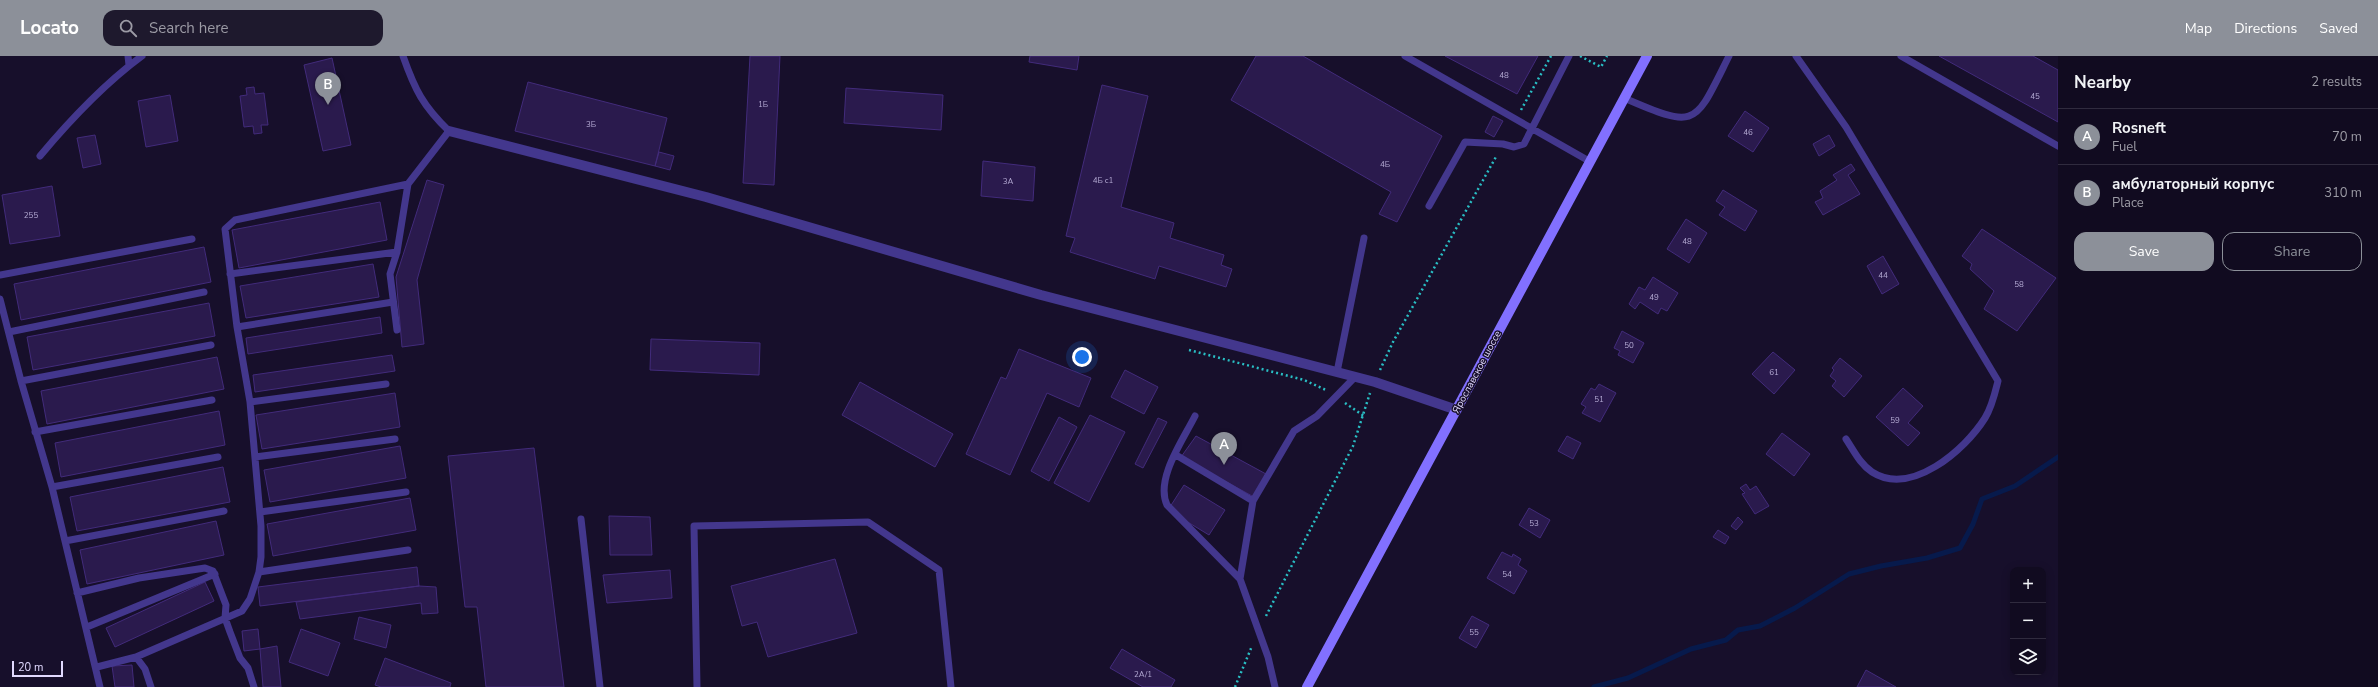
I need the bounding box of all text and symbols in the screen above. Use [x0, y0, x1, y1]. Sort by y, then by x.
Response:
search box [103, 10, 383, 46]
text: Locato [20, 15, 79, 41]
icon: search [117, 17, 139, 39]
text: Search here [149, 18, 229, 38]
text: Map [2185, 19, 2212, 38]
text: Directions [2234, 19, 2297, 38]
text: Saved [2319, 19, 2358, 38]
house number: 48 [1499, 70, 1509, 81]
text: Nearby [2074, 71, 2131, 94]
pin: B [315, 72, 341, 105]
text: 2 results [2311, 73, 2362, 91]
house number: 45 [2030, 91, 2040, 102]
house number: 1Б [758, 99, 768, 110]
text: Rosneft [2112, 118, 2166, 138]
house number: 3Б [586, 119, 596, 130]
house number: 46 [1743, 127, 1753, 138]
text: A [2082, 128, 2092, 146]
text: 70 m [2332, 128, 2362, 146]
text: Fuel [2112, 138, 2137, 156]
house number: 4Б [1380, 159, 1390, 170]
text: амбулаторный корпус [2112, 174, 2274, 194]
house number: 4Б с1 [1093, 175, 1114, 186]
house number: 3А [1003, 176, 1013, 187]
text: B [2083, 184, 2091, 202]
text: 310 m [2324, 184, 2362, 202]
text: Place [2112, 194, 2144, 212]
house number: 255 [24, 210, 38, 221]
button: Save [2074, 232, 2214, 271]
button: Share [2222, 232, 2362, 271]
house number: 48 [1682, 236, 1692, 247]
house number: 44 [1878, 270, 1888, 281]
house number: 58 [2014, 279, 2024, 290]
house number: 49 [1649, 292, 1659, 303]
street label: Ярославское шоссе [1449, 328, 1505, 416]
house number: 50 [1624, 340, 1634, 351]
your location [1072, 347, 1092, 367]
house number: 61 [1769, 367, 1779, 378]
house number: 51 [1594, 394, 1604, 405]
house number: 59 [1890, 415, 1900, 426]
pin: A [1211, 432, 1237, 465]
house number: 53 [1529, 518, 1539, 529]
map controls [2010, 567, 2046, 675]
button: + [2010, 567, 2046, 603]
house number: 54 [1502, 569, 1512, 580]
button: − [2010, 603, 2046, 639]
house number: 55 [1469, 627, 1479, 638]
button: layers [2010, 639, 2046, 675]
scale bar [12, 659, 63, 678]
text: 20 m [18, 660, 43, 675]
house number: 2А/1 [1134, 669, 1152, 680]

